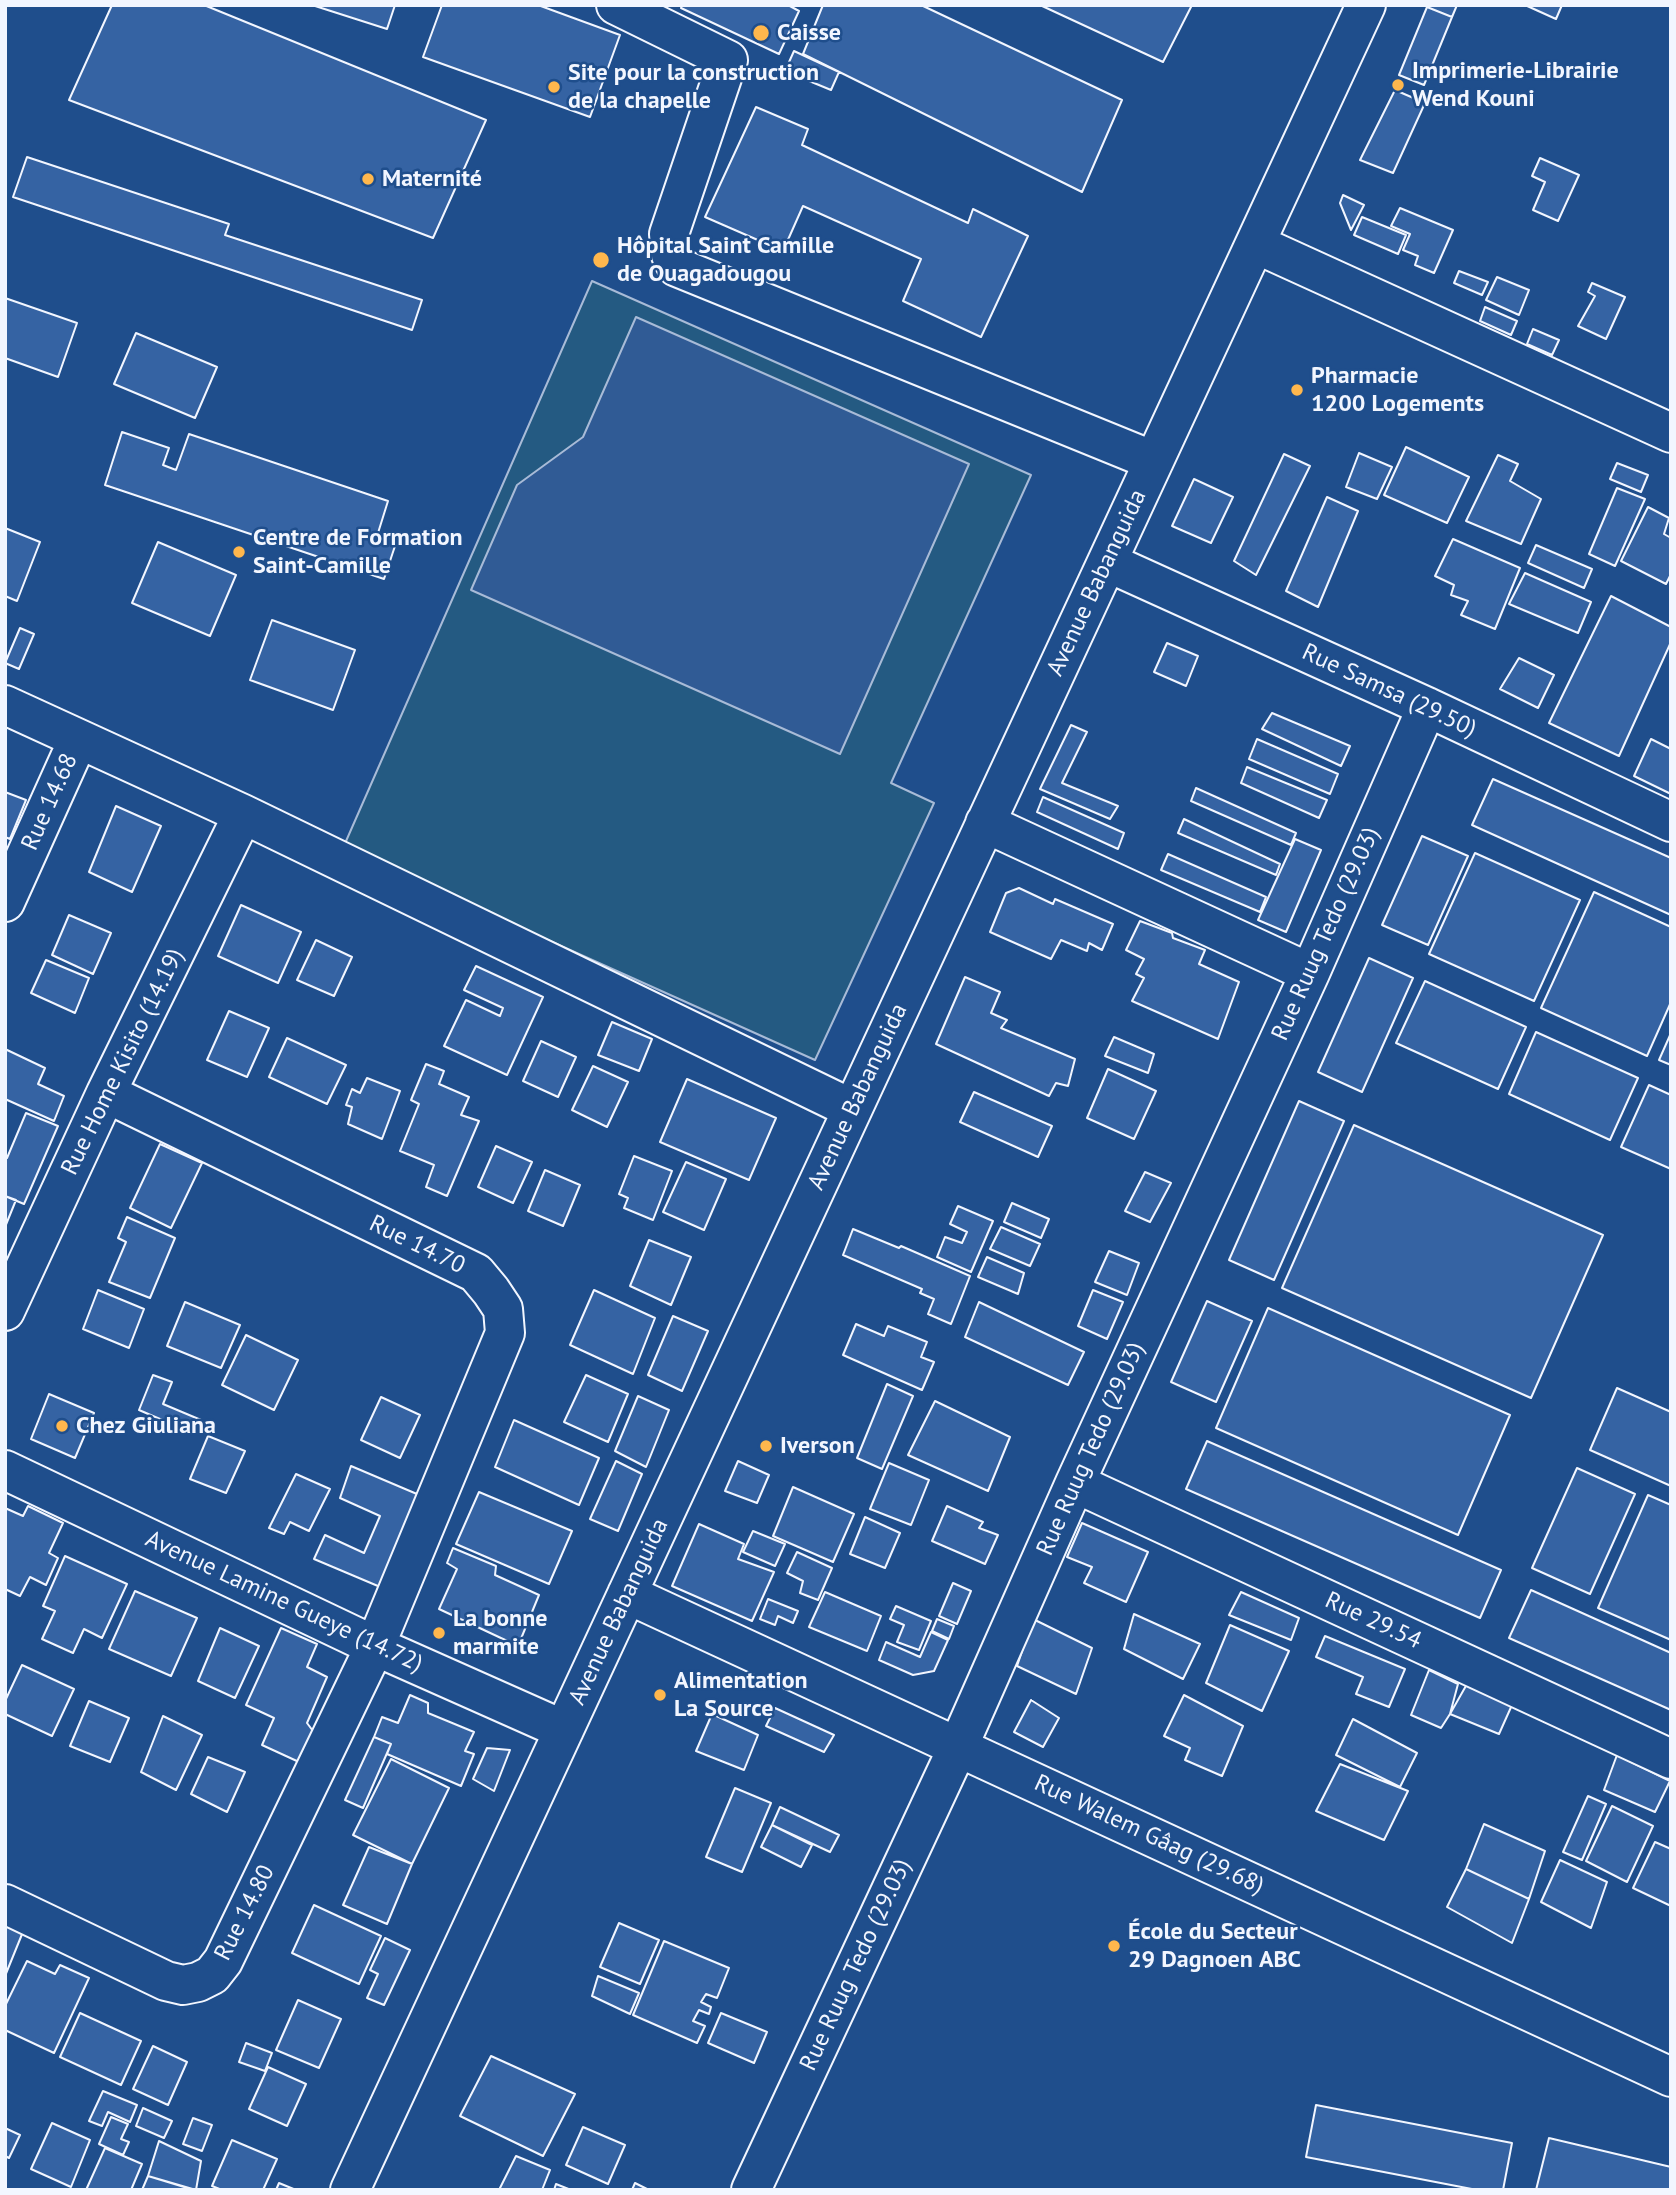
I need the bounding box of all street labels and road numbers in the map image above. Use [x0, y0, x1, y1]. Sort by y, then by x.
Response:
street label: Avenue Babanguida [1041, 485, 1153, 681]
street label: Rue Samsa (29.50) [1297, 638, 1481, 744]
street label: Rue 14.68 [16, 749, 84, 855]
street label: Rue Ruug Tedo (29.03) [1266, 823, 1386, 1045]
street label: Rue Home Kisito (14.19) [56, 944, 190, 1180]
street label: Avenue Babanguida [802, 999, 914, 1195]
street label: Rue 14.70 [364, 1209, 470, 1281]
street label: Rue Ruug Tedo (29.03) [1031, 1338, 1151, 1560]
street label: Avenue Babanguida [563, 1514, 675, 1710]
street label: Avenue Lamine Gueye (14.72) [141, 1525, 427, 1679]
street label: Rue 29.54 [1320, 1586, 1426, 1656]
street label: Rue Walem Gâag (29.68) [1030, 1769, 1268, 1901]
street label: Rue Ruug Tedo (29.03) [794, 1855, 918, 2075]
street label: Rue 14.80 [209, 1861, 281, 1965]

